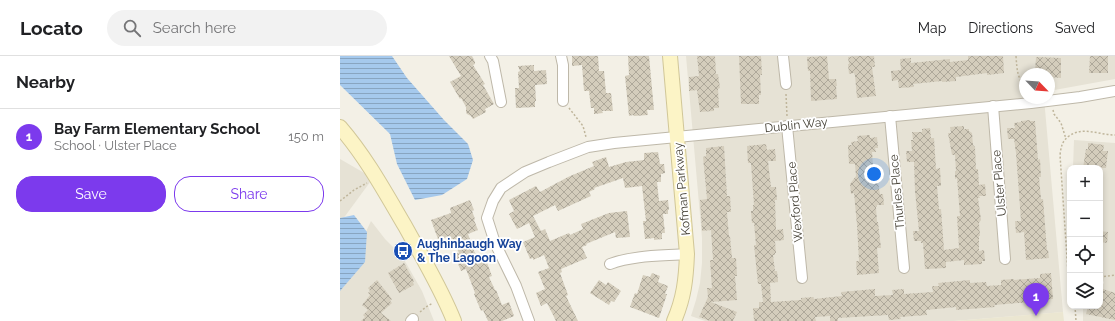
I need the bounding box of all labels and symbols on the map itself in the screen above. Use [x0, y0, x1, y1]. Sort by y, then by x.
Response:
north arrow [1019, 68, 1055, 104]
street label: Dublin Way [764, 115, 829, 135]
street label: Kofman Parkway [671, 142, 693, 236]
street label: Ulster Place [989, 149, 1009, 217]
street label: Thurles Place [887, 154, 907, 230]
street label: Wexford Place [785, 161, 805, 243]
your location [864, 164, 884, 184]
place label: Aughinbaugh Way & The Lagoon [417, 237, 522, 265]
bus stop icon: Aughinbaugh Way & The Lagoon [392, 240, 414, 262]
pin: 1 [1023, 283, 1049, 316]

